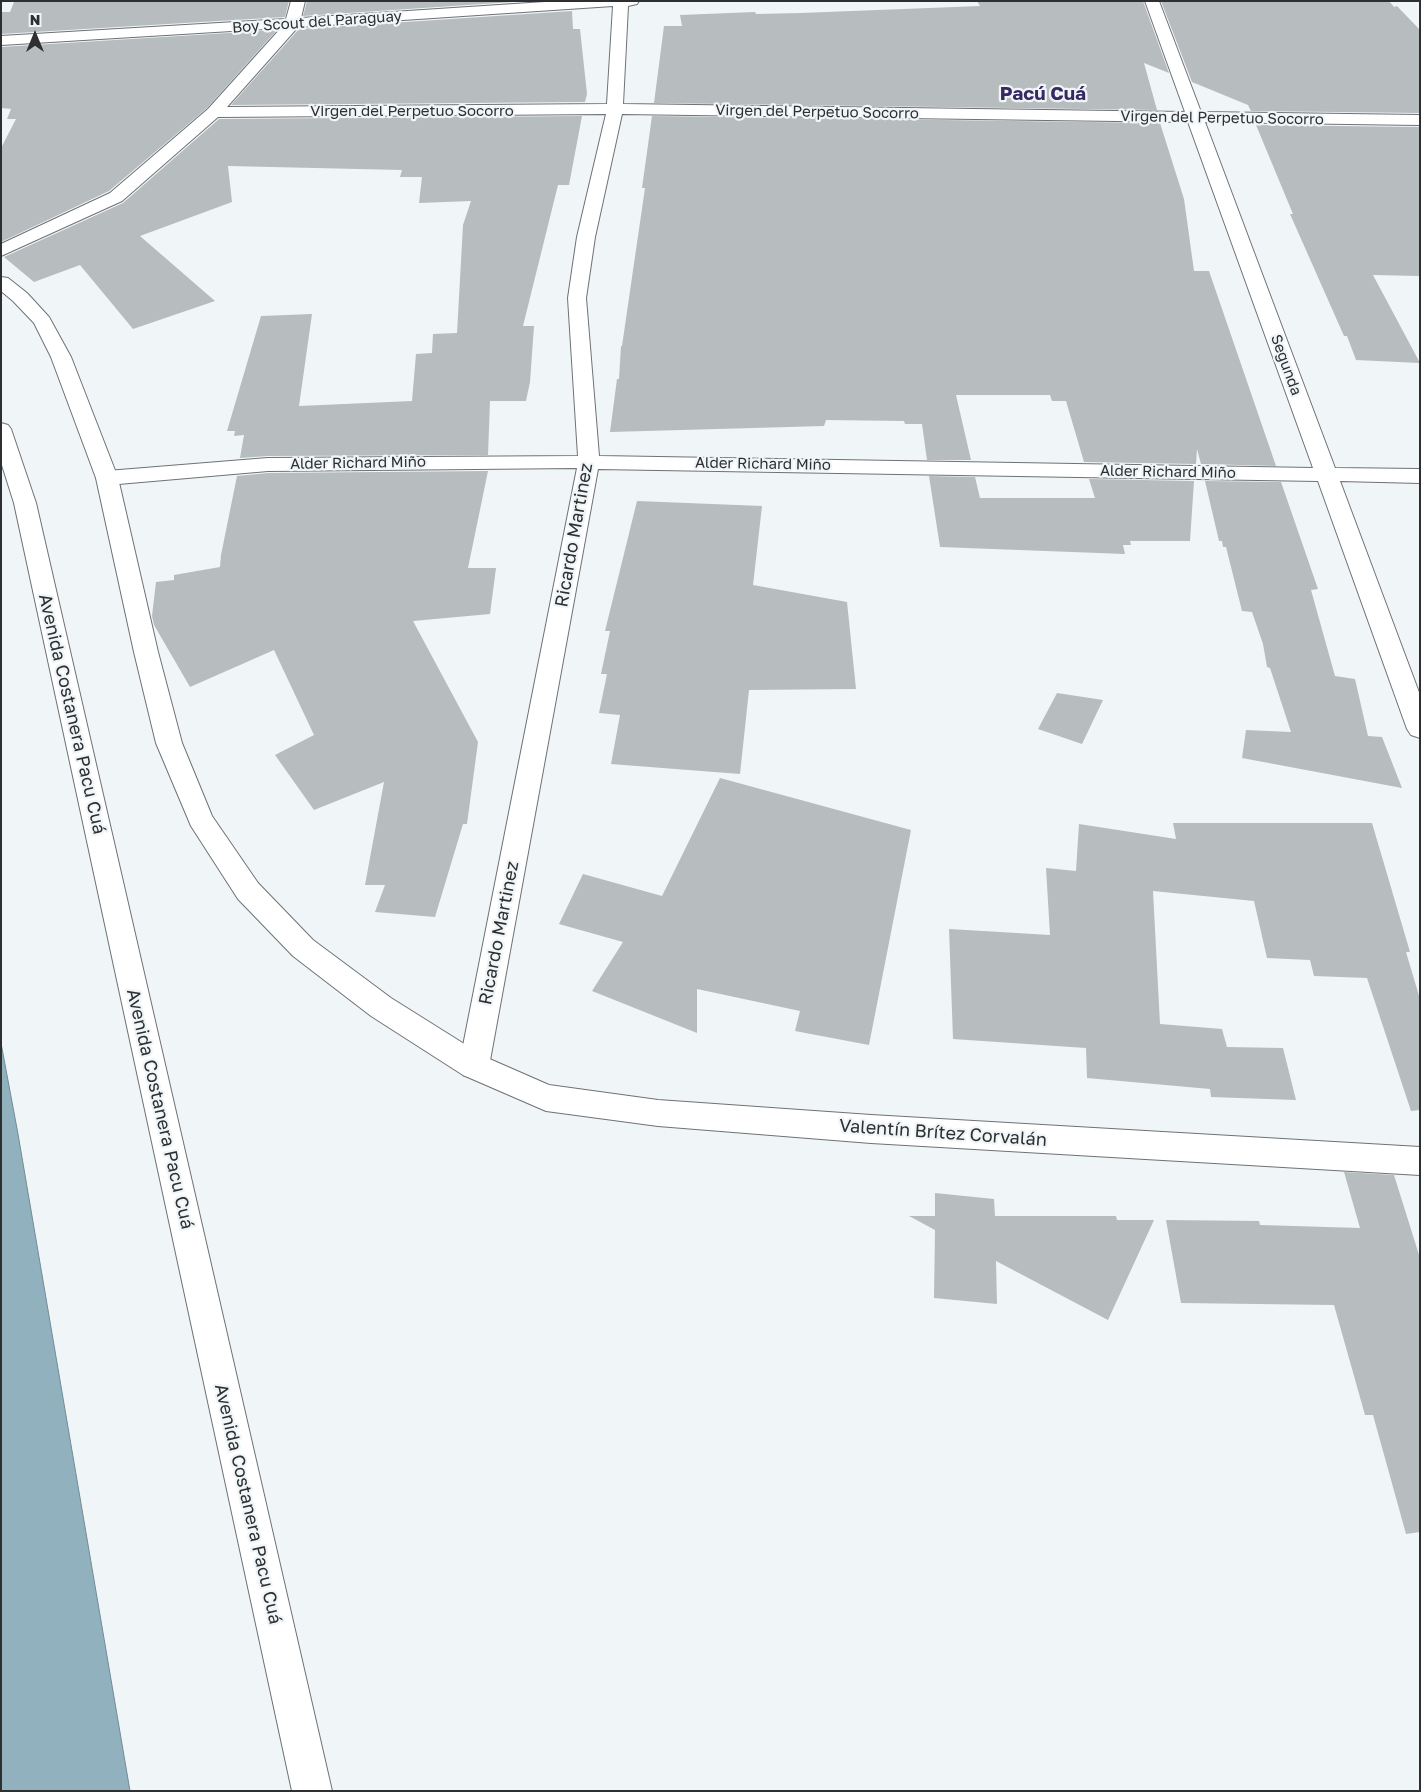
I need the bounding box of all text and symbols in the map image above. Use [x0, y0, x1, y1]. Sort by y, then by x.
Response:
street label: Boy Scout del Paraguay [231, 7, 403, 37]
north arrow [10, 10, 60, 60]
text: N [30, 11, 40, 28]
district label: Pacú Cuá [1000, 83, 1086, 105]
street label: Virgen del Perpetuo Socorro [715, 101, 919, 123]
street label: Virgen del Perpetuo Socorro [310, 102, 514, 120]
street label: Virgen del Perpetuo Socorro [1120, 107, 1324, 129]
street label: Segunda [1267, 332, 1305, 398]
street label: Alder Richard Miño [290, 453, 426, 473]
street label: Alder Richard Miño [695, 454, 831, 474]
street label: Ricardo Martinez [551, 461, 597, 609]
street label: Alder Richard Miño [1100, 462, 1236, 482]
street label: Avenida Costanera Pacu Cuá [34, 592, 110, 836]
street label: Ricardo Martinez [474, 859, 524, 1007]
street label: Avenida Costanera Pacu Cuá [122, 987, 198, 1231]
street label: Valentín Brítez Corvalán [838, 1115, 1048, 1151]
street label: Avenida Costanera Pacu Cuá [210, 1382, 286, 1626]

